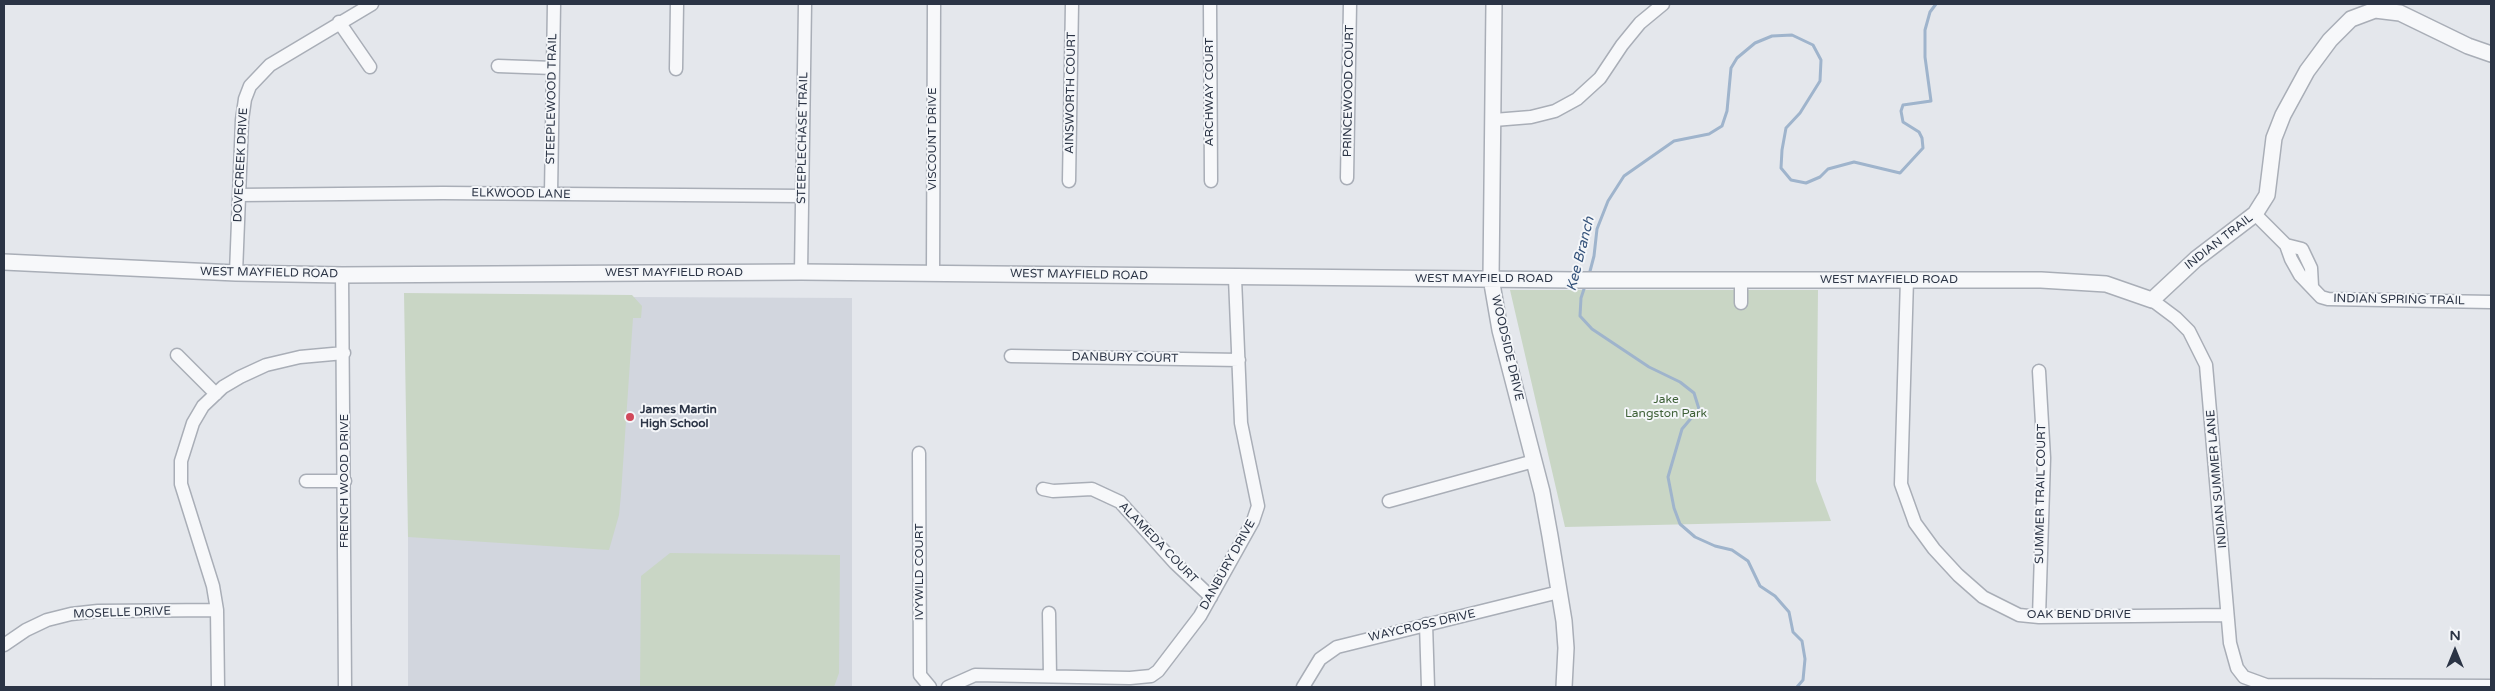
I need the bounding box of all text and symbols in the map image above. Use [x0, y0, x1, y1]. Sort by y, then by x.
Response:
street label: PRINCEWOOD COURT [1341, 25, 1357, 157]
street label: AINSWORTH COURT [1063, 32, 1079, 154]
street label: STEEPLEWOOD TRAIL [544, 33, 560, 165]
street label: ARCHWAY COURT [1203, 38, 1217, 146]
street label: STEEPLECHASE TRAIL [795, 72, 811, 204]
street label: VISCOUNT DRIVE [926, 87, 940, 191]
street label: DOVECREEK DRIVE [231, 107, 251, 223]
street label: ELKWOOD LANE [471, 186, 571, 202]
street label: INDIAN TRAIL [2182, 211, 2256, 273]
water label: Kee Branch [1564, 215, 1598, 293]
street label: WEST MAYFIELD ROAD [200, 265, 338, 281]
street label: WEST MAYFIELD ROAD [605, 266, 743, 280]
street label: WEST MAYFIELD ROAD [1010, 267, 1148, 283]
street label: WEST MAYFIELD ROAD [1415, 272, 1553, 286]
street label: WEST MAYFIELD ROAD [1820, 273, 1958, 287]
street label: INDIAN SPRING TRAIL [2333, 292, 2465, 308]
street label: WOODSIDE DRIVE [1488, 294, 1526, 402]
street label: DANBURY COURT [1071, 350, 1179, 366]
park label: Jake Langston Park [1625, 393, 1707, 421]
place label: James Martin High School [640, 403, 717, 431]
street label: INDIAN SUMMER LANE [2204, 409, 2230, 549]
marker: James Martin High School [624, 411, 636, 423]
street label: FRENCH WOOD DRIVE [338, 414, 352, 548]
street label: SUMMER TRAIL COURT [2033, 424, 2049, 564]
street label: ALAMEDA COURT [1115, 499, 1201, 587]
street label: DANBURY DRIVE [1197, 517, 1259, 613]
street label: IVYWILD COURT [913, 523, 927, 621]
street label: MOSELLE DRIVE [73, 604, 171, 622]
street label: WAYCROSS DRIVE [1367, 607, 1477, 645]
street label: OAK BEND DRIVE [2027, 608, 2131, 622]
north arrow [2430, 626, 2480, 676]
text: N [2449, 627, 2461, 644]

